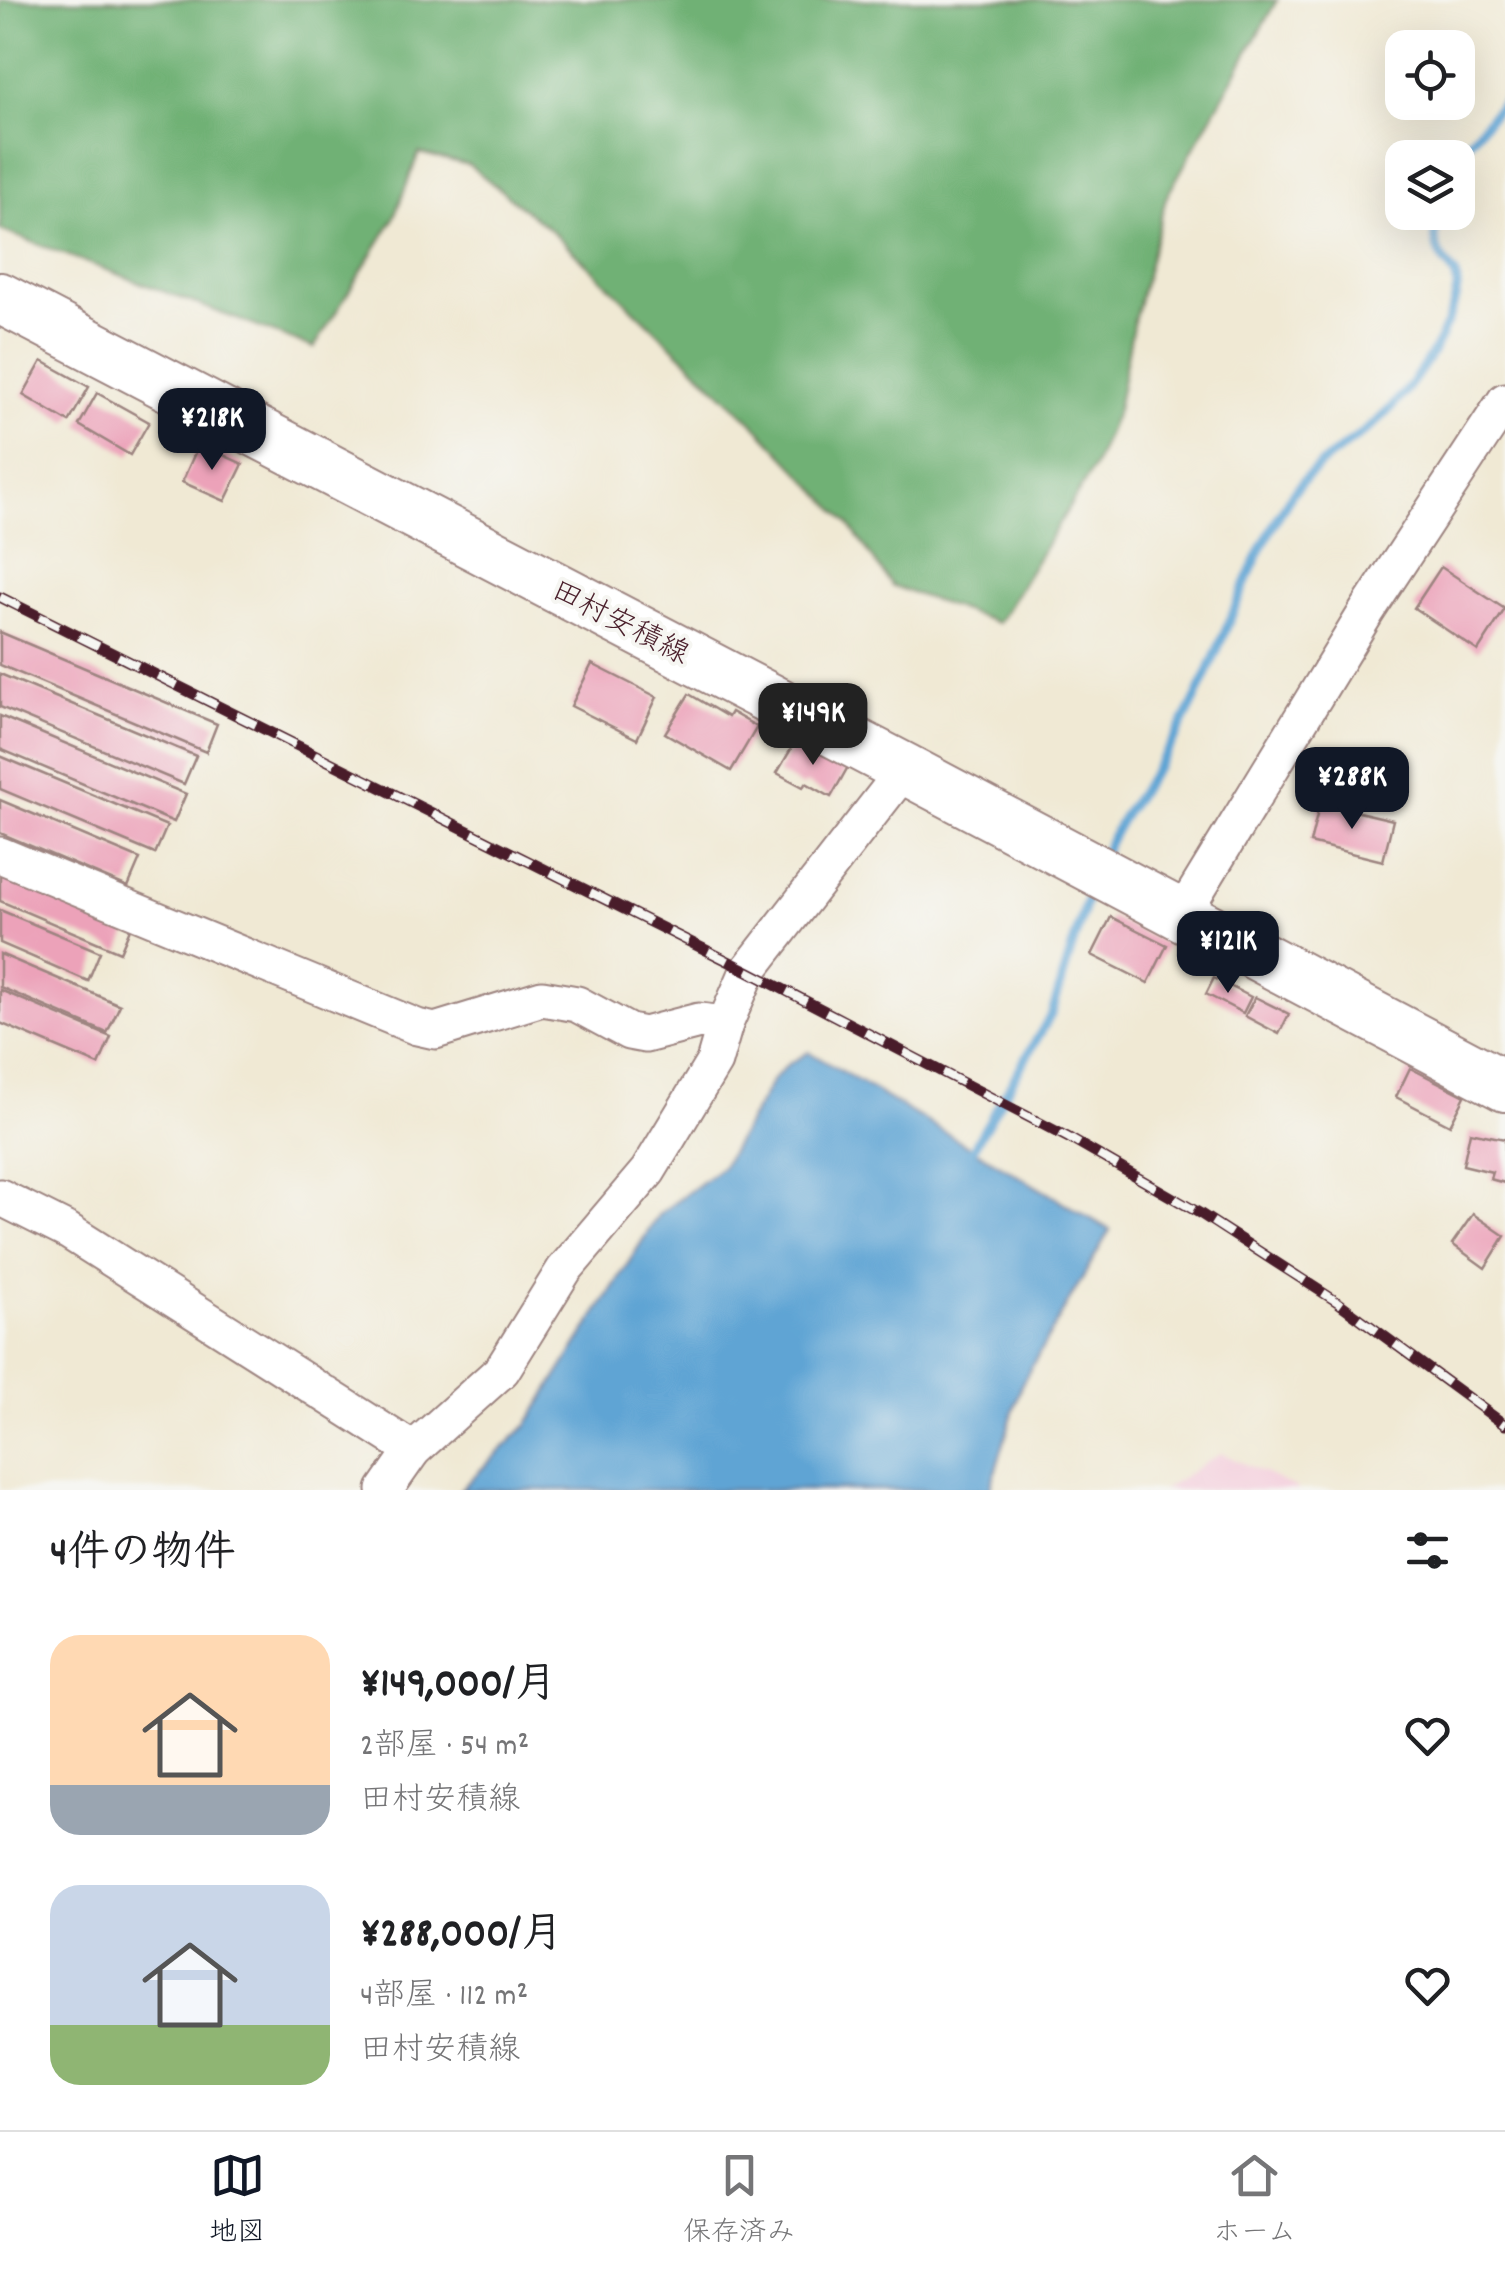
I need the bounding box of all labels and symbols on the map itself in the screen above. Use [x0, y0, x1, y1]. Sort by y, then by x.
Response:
pin: ¥218K [142, 388, 282, 473]
street label: 田村安積線 [542, 572, 696, 678]
pin: ¥149K [743, 683, 883, 768]
pin: ¥288K [1282, 747, 1422, 832]
pin: ¥121K [1158, 911, 1298, 996]

